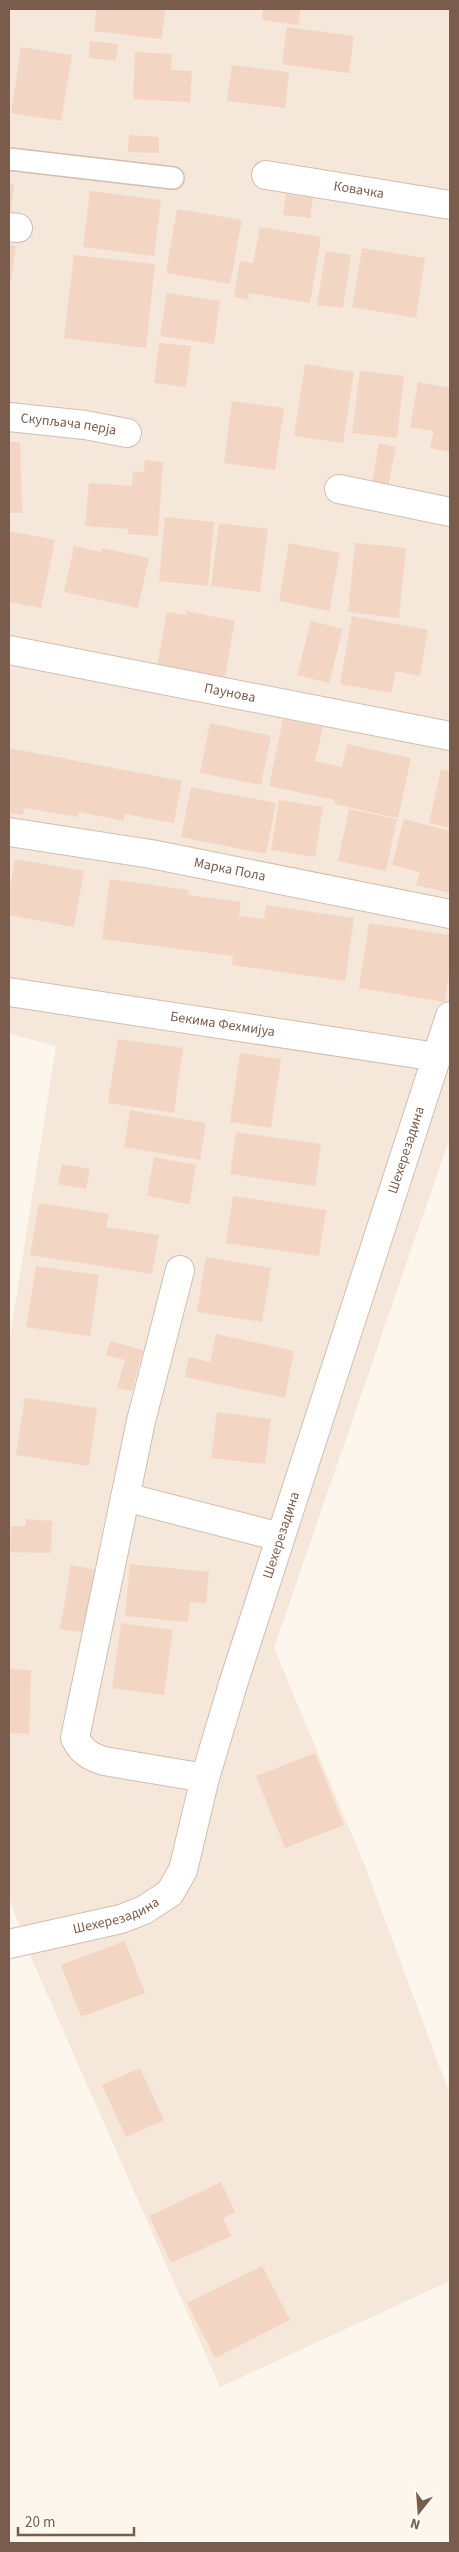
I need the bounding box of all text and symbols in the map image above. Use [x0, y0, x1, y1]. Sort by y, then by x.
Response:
street label: Ковачка [332, 176, 385, 204]
street label: Скупљача перја [20, 408, 118, 441]
street label: Паунова [202, 678, 257, 708]
street label: Марка Пола [192, 853, 267, 887]
street label: Бекима Фехмијуа [169, 1007, 276, 1042]
street label: Шехерезадина [383, 1104, 430, 1196]
street label: Шехерезадина [258, 1489, 305, 1581]
street label: Шехерезадина [71, 1892, 164, 1939]
north arrow [394, 2487, 444, 2537]
scale bar [18, 2504, 134, 2536]
text: 20 m [25, 2512, 55, 2533]
text: N [408, 2513, 423, 2534]

